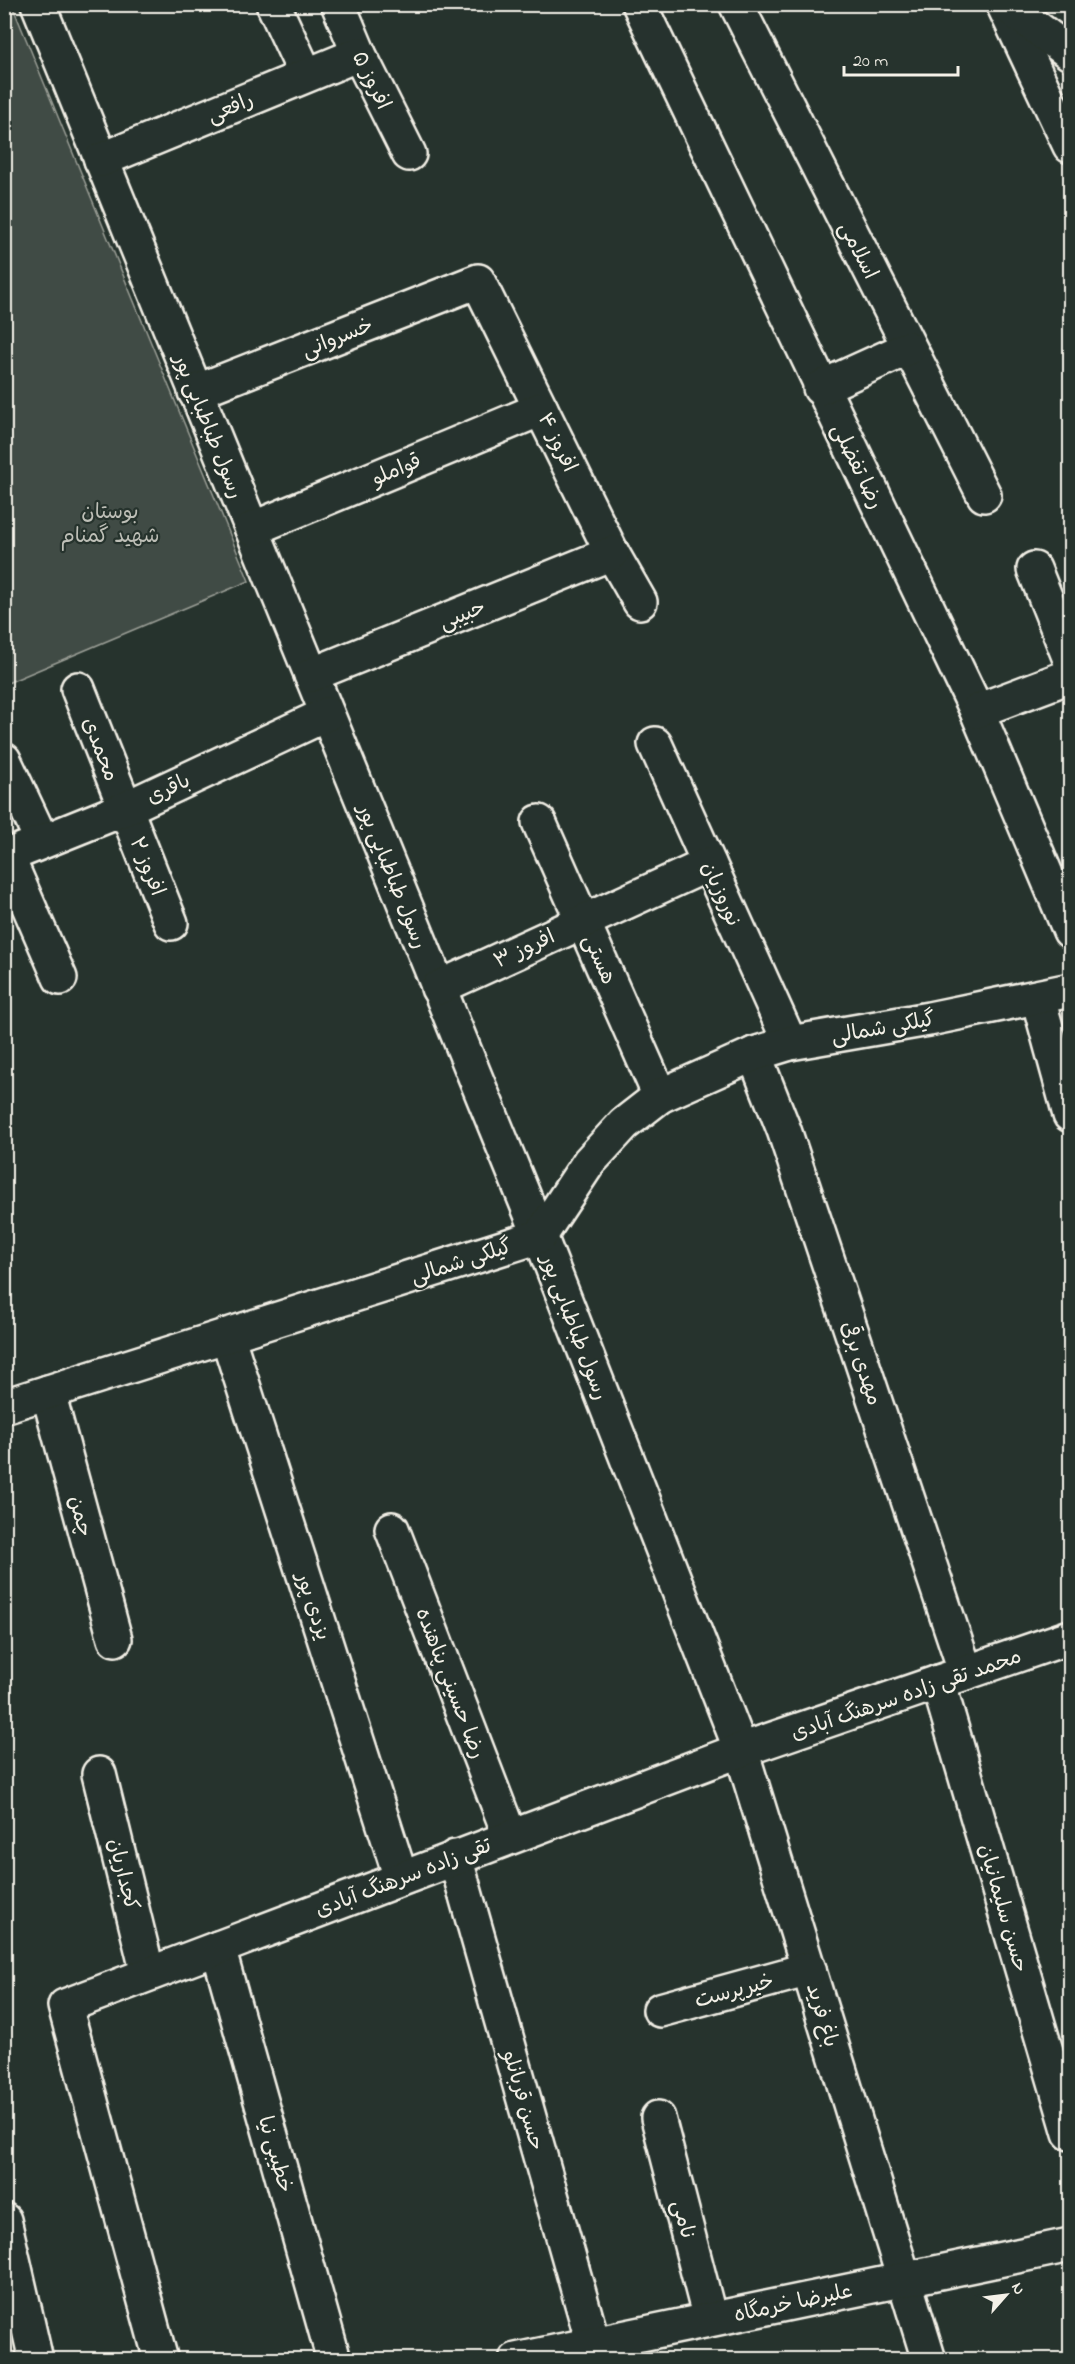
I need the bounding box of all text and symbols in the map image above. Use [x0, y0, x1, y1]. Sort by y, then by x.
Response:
scale bar [844, 39, 958, 77]
street label: افروز ۵ [343, 47, 397, 115]
text: 20 m [853, 49, 888, 75]
street label: رافعی [203, 86, 259, 132]
street label: اسلامی [830, 217, 884, 285]
street label: خسروانی [297, 311, 378, 367]
street label: رسول طباطبایی پور [164, 348, 250, 504]
street label: افروز ۴ [529, 408, 583, 478]
street label: رضا تفضلی [823, 419, 890, 515]
street label: قواملو [366, 447, 426, 495]
park label: بوستان شهید گمنام [61, 498, 159, 552]
street label: حبیبی [435, 593, 491, 639]
street label: محمدی [73, 713, 125, 786]
street label: باقری [142, 767, 196, 813]
street label: رسول طباطبایی پور [348, 798, 434, 954]
street label: افروز ۲ [121, 833, 172, 901]
street label: نوروزیان [692, 857, 748, 932]
street label: افروز ۳ [489, 923, 560, 977]
street label: هستی [574, 930, 622, 990]
street label: گيلکی شمالی [829, 1005, 938, 1053]
street label: گيلکی شمالی [407, 1232, 516, 1293]
street label: رسول طباطبایی پور [531, 1249, 615, 1405]
street label: مهدی برقی [832, 1318, 888, 1410]
street label: چمن [59, 1493, 99, 1540]
street label: یزدی پور [286, 1567, 337, 1644]
street label: رضا حسینی پناهنده [407, 1604, 492, 1764]
street label: محمد تقی زاده سرهنگ آبادی [787, 1642, 1026, 1749]
street label: تقی زاده سرهنگ آبادی [311, 1831, 497, 1926]
street label: کجداریان [99, 1835, 145, 1914]
street label: حسن سلیمانیان [969, 1841, 1035, 1976]
street label: خیرپرست [692, 1967, 777, 2017]
street label: باغ فرید [797, 1980, 845, 2051]
street label: حسن قربانلو [493, 2046, 551, 2154]
street label: خطیبی نیا [249, 2113, 299, 2196]
street label: نامی [663, 2197, 702, 2242]
north arrow [976, 2265, 1036, 2325]
street label: علیرضا خرمگاه [731, 2277, 855, 2331]
text: N [1004, 2278, 1031, 2299]

